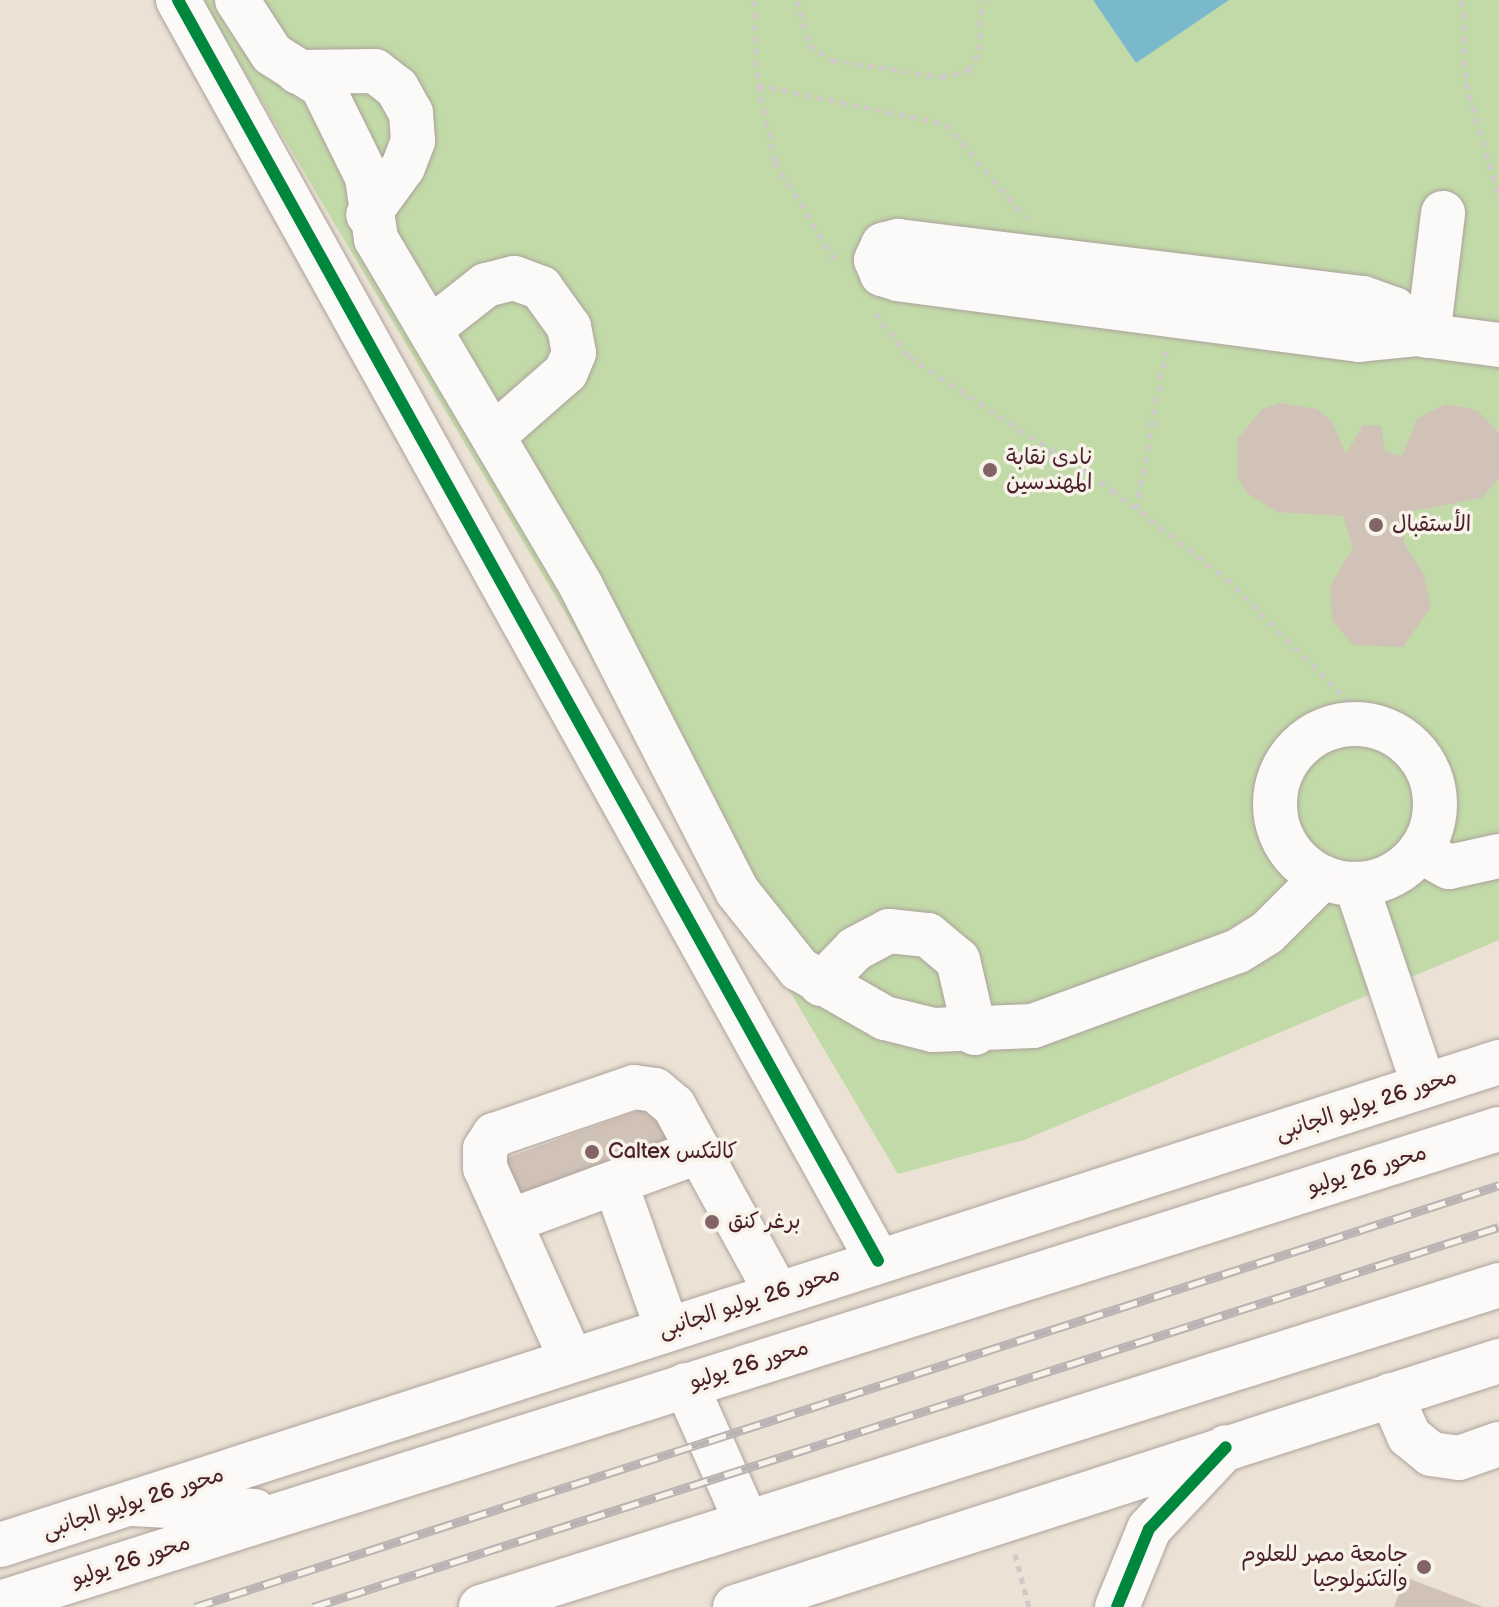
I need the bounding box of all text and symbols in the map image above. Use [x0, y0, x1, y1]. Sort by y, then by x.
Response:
place label: نادى نقابة المهندسين [1006, 444, 1093, 496]
marker: نادى نقابة المهندسين [981, 461, 999, 479]
place label: الأستقبال [1392, 512, 1471, 538]
marker: الأستقبال [1367, 516, 1385, 534]
street label: محور 26 يوليو الجانبى [1272, 1063, 1460, 1147]
place label: Caltex كالتكس [608, 1139, 737, 1165]
street label: محور 26 يوليو [1304, 1139, 1430, 1201]
marker: Caltex كالتكس [583, 1143, 601, 1161]
place label: برغر كنق [728, 1209, 801, 1235]
marker: برغر كنق [703, 1213, 721, 1231]
street label: محور 26 يوليو الجانبى [655, 1260, 843, 1344]
street label: محور 26 يوليو [686, 1334, 812, 1396]
street label: محور 26 يوليو الجانبى [39, 1461, 227, 1545]
street label: محور 26 يوليو [68, 1529, 194, 1593]
place label: جامعة مصر للعلوم والتكنولوجيا [1241, 1541, 1408, 1592]
marker: جامعة مصر للعلوم والتكنولوجيا [1415, 1558, 1433, 1576]

